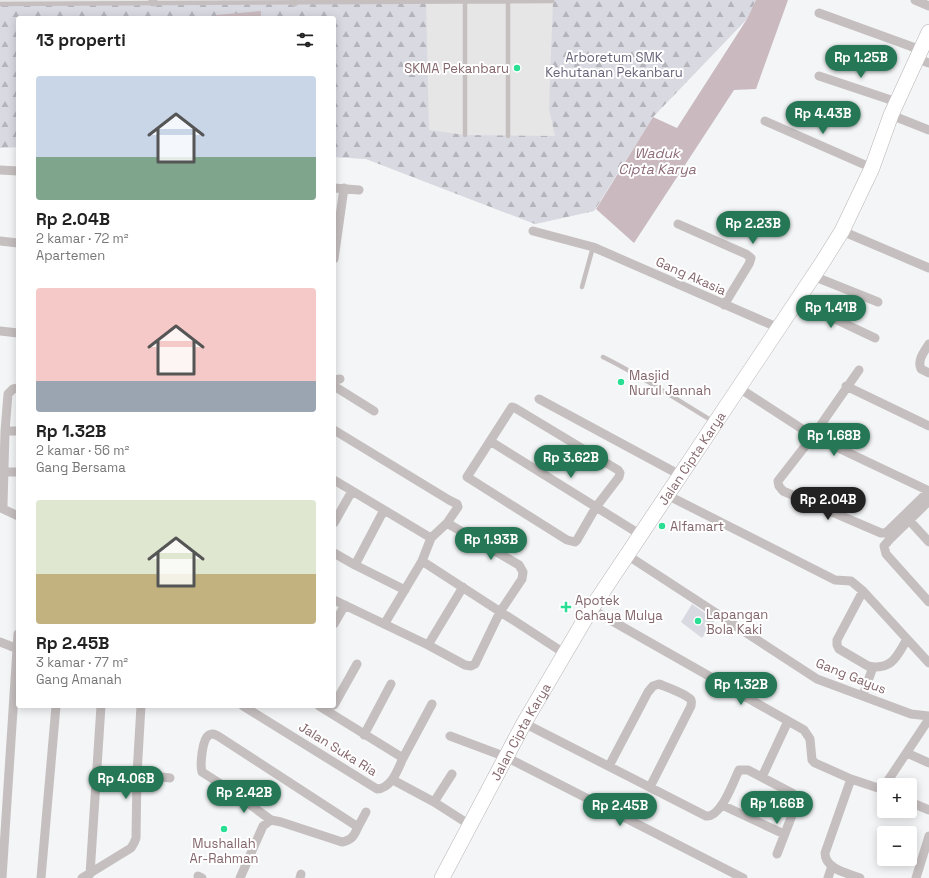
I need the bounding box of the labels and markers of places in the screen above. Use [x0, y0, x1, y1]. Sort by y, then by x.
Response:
pin: Rp 1.25B [820, 45, 902, 79]
place label: SKMA Pekanbaru [404, 60, 509, 77]
marker: SKMA Pekanbaru [512, 63, 522, 73]
pin: Rp 4.43B [782, 101, 864, 135]
pin: Rp 2.23B [712, 211, 794, 245]
pin: Rp 1.41B [790, 295, 872, 329]
place label: Masjid Nurul Jannah [629, 367, 711, 399]
marker: Masjid Nurul Jannah [616, 377, 626, 387]
pin: Rp 1.68B [793, 423, 875, 457]
pin: Rp 3.62B [530, 445, 612, 479]
pin: Rp 2.04B [787, 487, 869, 521]
place label: Alfamart [670, 518, 724, 535]
marker: Alfamart [657, 521, 667, 531]
pin: Rp 1.93B [450, 527, 532, 561]
place label: Apotek Cahaya Mulya [575, 592, 663, 624]
marker: Apotek Cahaya Mulya [560, 601, 572, 613]
place label: Lapangan Bola Kaki [706, 606, 768, 638]
marker: Lapangan Bola Kaki [693, 616, 703, 626]
pin: Rp 1.32B [700, 672, 782, 706]
pin: Rp 4.06B [85, 766, 167, 800]
pin: Rp 2.42B [203, 780, 285, 814]
pin: Rp 1.66B [736, 791, 818, 825]
pin: Rp 2.45B [579, 793, 661, 827]
marker: Mushallah Ar-Rahman [219, 824, 229, 834]
place label: Mushallah Ar-Rahman [189, 835, 259, 867]

